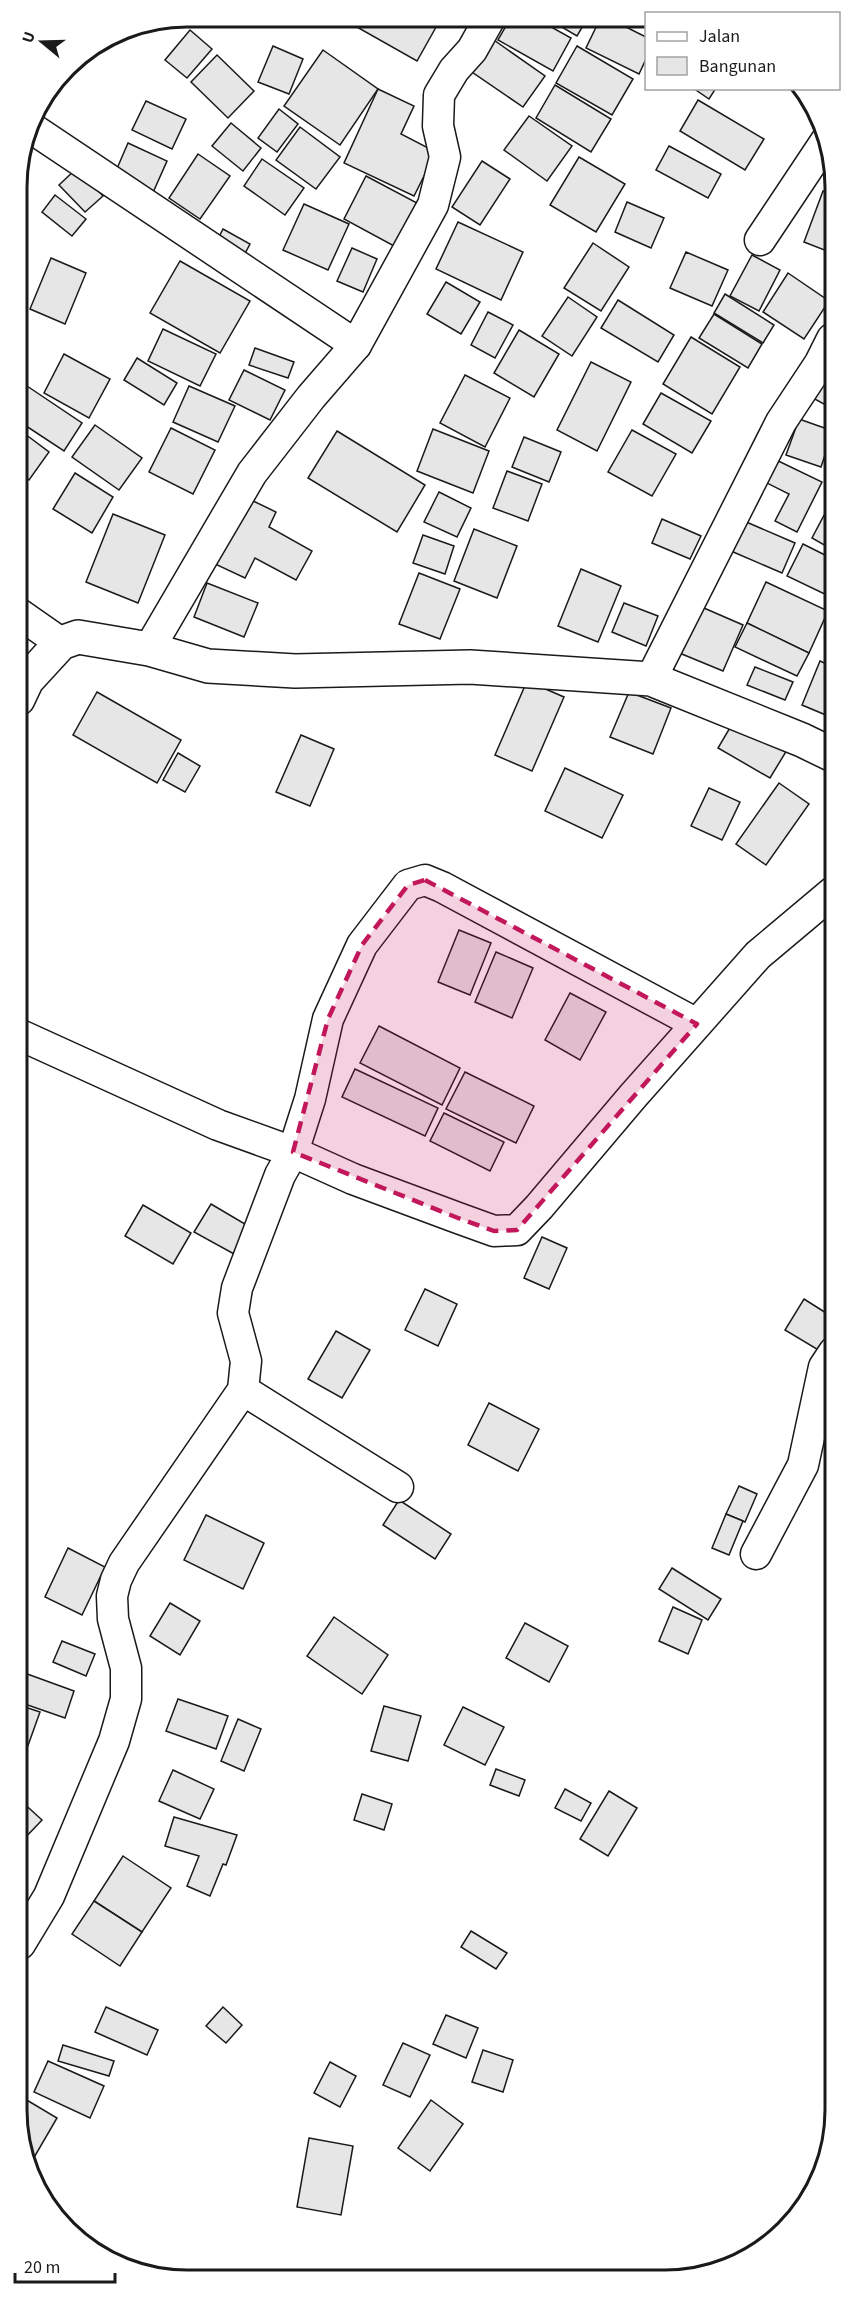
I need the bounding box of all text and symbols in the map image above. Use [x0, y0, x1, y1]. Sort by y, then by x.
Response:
north arrow [12, 12, 72, 72]
legend [645, 12, 840, 90]
text: Jalan [699, 24, 740, 49]
text: U [17, 29, 41, 46]
text: Bangunan [699, 54, 776, 79]
scale bar [15, 2246, 116, 2284]
text: 20 m [24, 2255, 60, 2280]

